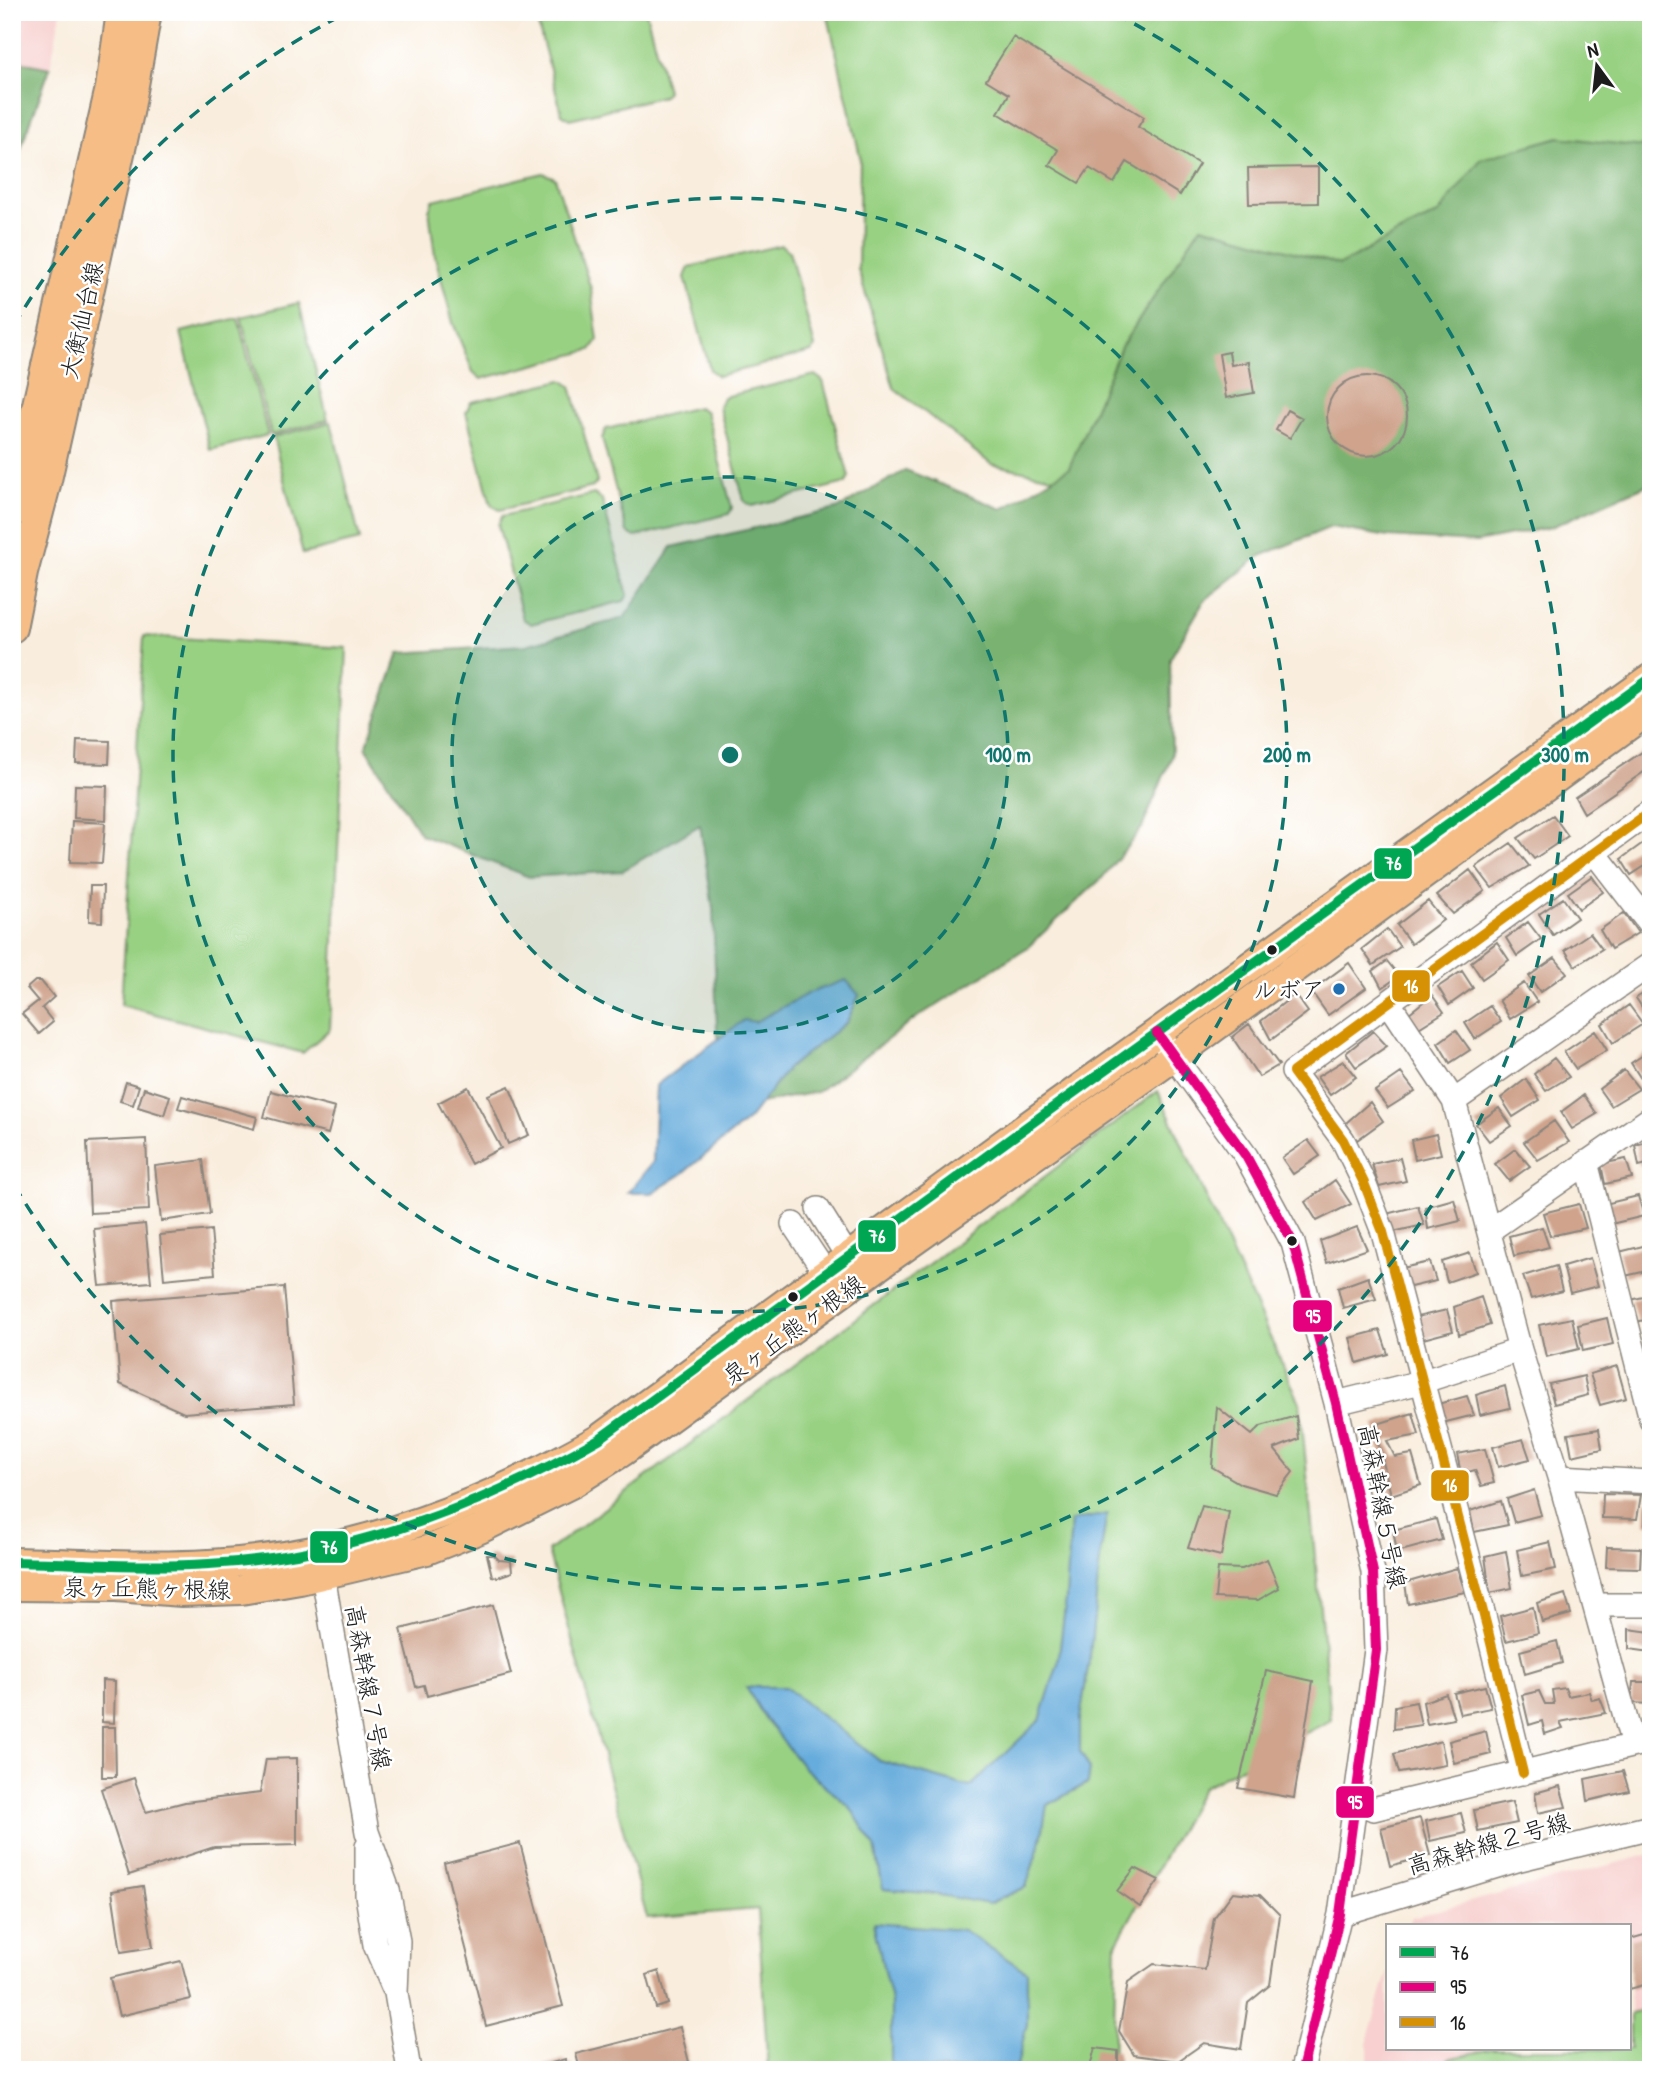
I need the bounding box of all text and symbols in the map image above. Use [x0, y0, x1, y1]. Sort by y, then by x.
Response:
north arrow [1562, 32, 1632, 102]
text: N [1584, 36, 1601, 63]
street label: 大衡仙台線 [52, 258, 110, 382]
text: 100 m [985, 740, 1031, 769]
text: 200 m [1263, 740, 1311, 769]
text: 300 m [1541, 740, 1589, 769]
centre of rings [718, 743, 742, 767]
line badge: 76 [1373, 847, 1413, 880]
text: 76 [1384, 850, 1402, 876]
unlabelled marker [1265, 943, 1279, 957]
line badge: 16 [1391, 969, 1431, 1003]
place label: ルボア [1253, 973, 1325, 1005]
text: 16 [1404, 973, 1419, 999]
marker: ルボア [1331, 981, 1347, 997]
line badge: 76 [857, 1219, 897, 1253]
text: 76 [868, 1223, 886, 1249]
unlabelled marker [1285, 1234, 1299, 1248]
street label: 泉ヶ丘熊ヶ根線 [716, 1267, 870, 1391]
unlabelled marker [786, 1290, 800, 1304]
line badge: 95 [1292, 1299, 1333, 1333]
text: 95 [1305, 1303, 1321, 1329]
street label: 高森幹線５号線 [1351, 1420, 1415, 1592]
line badge: 16 [1430, 1469, 1470, 1502]
text: 16 [1443, 1472, 1458, 1498]
line badge: 76 [309, 1530, 349, 1564]
text: 76 [320, 1534, 338, 1560]
street label: 泉ヶ丘熊ヶ根線 [63, 1571, 231, 1605]
street label: 高森幹線７号線 [339, 1601, 399, 1773]
line badge: 95 [1335, 1785, 1375, 1819]
text: 95 [1347, 1789, 1363, 1815]
street label: 高森幹線２号線 [1403, 1804, 1573, 1882]
legend [1386, 1924, 1632, 2050]
text: 76 [1450, 1938, 1469, 1967]
text: 95 [1450, 1972, 1467, 2001]
text: 16 [1450, 2008, 1466, 2037]

